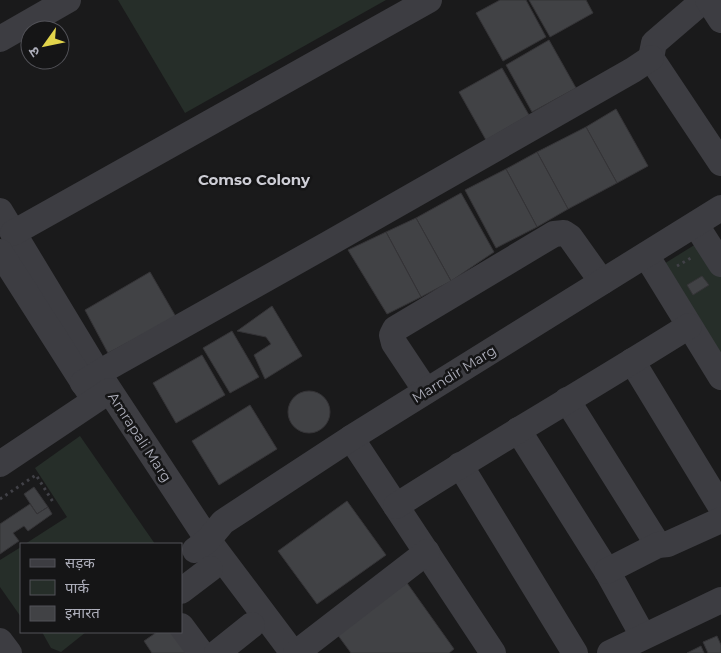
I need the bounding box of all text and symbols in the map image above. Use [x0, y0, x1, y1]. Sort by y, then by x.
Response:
north arrow [20, 20, 70, 70]
text: उ [24, 43, 44, 60]
district label: Comso Colony [198, 170, 311, 189]
street label: Marndir Marg [409, 341, 499, 407]
street label: Amrapali Marg [104, 389, 176, 485]
legend [20, 543, 182, 633]
text: सड़क [65, 553, 95, 572]
text: पार्क [65, 578, 89, 597]
text: इमारत [65, 603, 100, 622]

